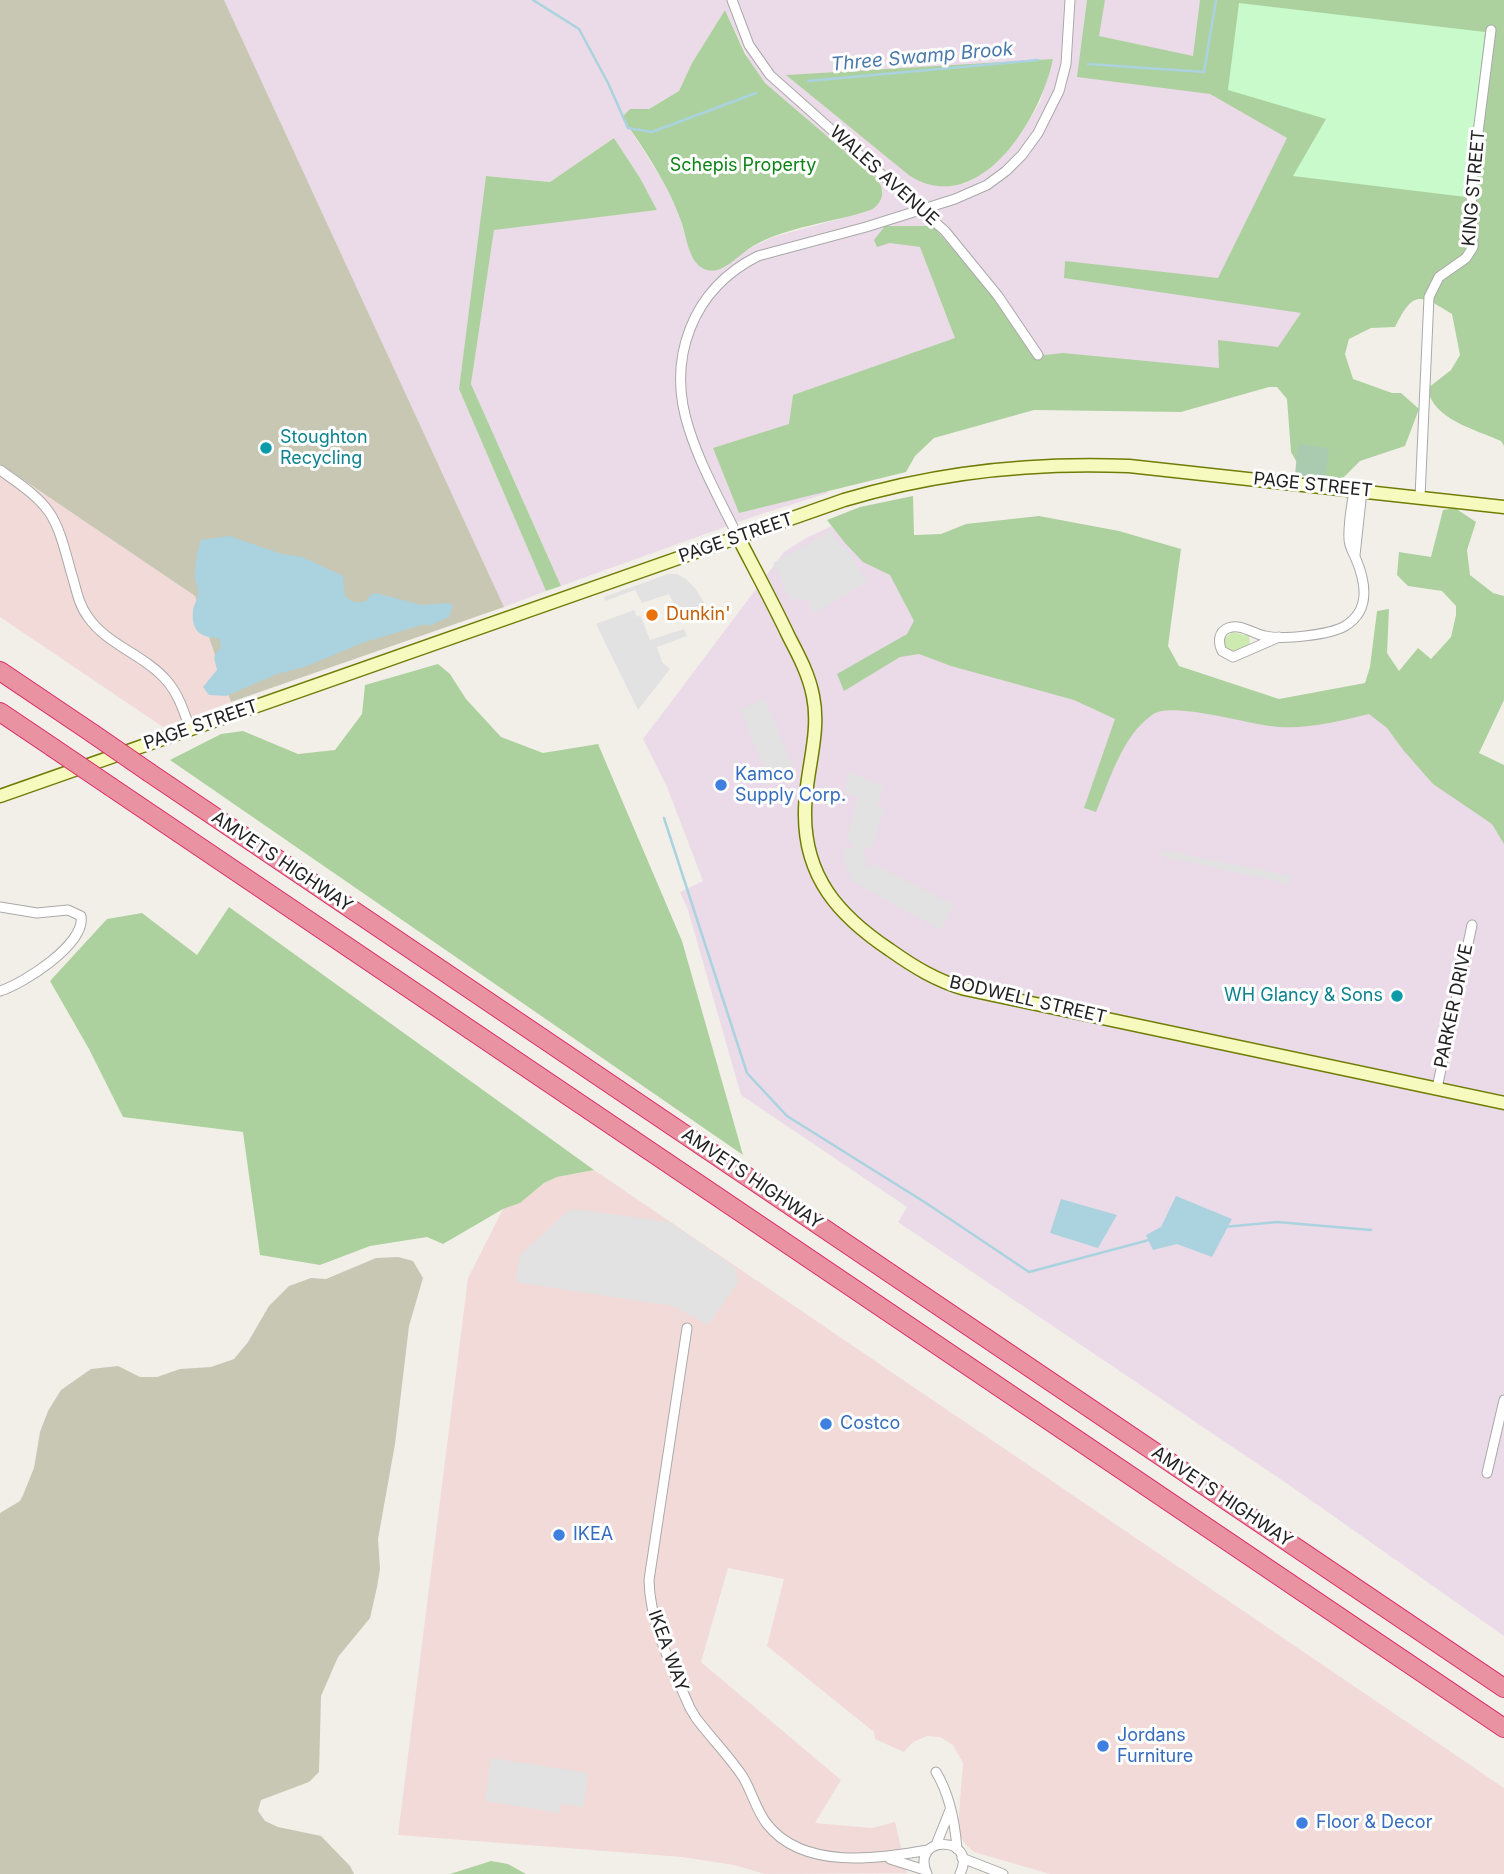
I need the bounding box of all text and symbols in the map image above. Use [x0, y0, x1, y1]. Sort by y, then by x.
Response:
water label: Three Swamp Brook [830, 38, 1014, 76]
street label: WALES AVENUE [825, 121, 943, 231]
street label: KING STREET [1458, 129, 1490, 247]
park label: Schepis Property [670, 155, 816, 177]
place label: Stoughton Recycling [280, 427, 368, 470]
marker: Stoughton Recycling [258, 440, 274, 456]
street label: PAGE STREET [1253, 468, 1373, 502]
street label: PAGE STREET [676, 508, 796, 568]
place label: Dunkin' [666, 604, 731, 626]
marker: Dunkin' [644, 607, 660, 623]
street label: PAGE STREET [141, 695, 261, 755]
place label: Kamco Supply Corp. [735, 764, 846, 806]
marker: Kamco Supply Corp. [713, 777, 729, 793]
street label: AMVETS HIGHWAY [207, 807, 357, 917]
street label: PARKER DRIVE [1430, 942, 1478, 1070]
street label: BODWELL STREET [947, 971, 1109, 1029]
place label: WH Glancy & Sons [1224, 985, 1383, 1007]
marker: WH Glancy & Sons [1389, 988, 1405, 1004]
street label: AMVETS HIGHWAY [677, 1124, 827, 1234]
place label: Costco [840, 1413, 900, 1435]
marker: Costco [818, 1416, 834, 1432]
street label: AMVETS HIGHWAY [1147, 1442, 1297, 1552]
place label: IKEA [573, 1524, 613, 1546]
marker: IKEA [551, 1527, 567, 1543]
street label: IKEA WAY [643, 1607, 693, 1695]
place label: Jordans Furniture [1117, 1725, 1193, 1768]
marker: Jordans Furniture [1095, 1738, 1111, 1754]
place label: Floor & Decor [1316, 1812, 1432, 1834]
marker: Floor & Decor [1294, 1815, 1310, 1831]

